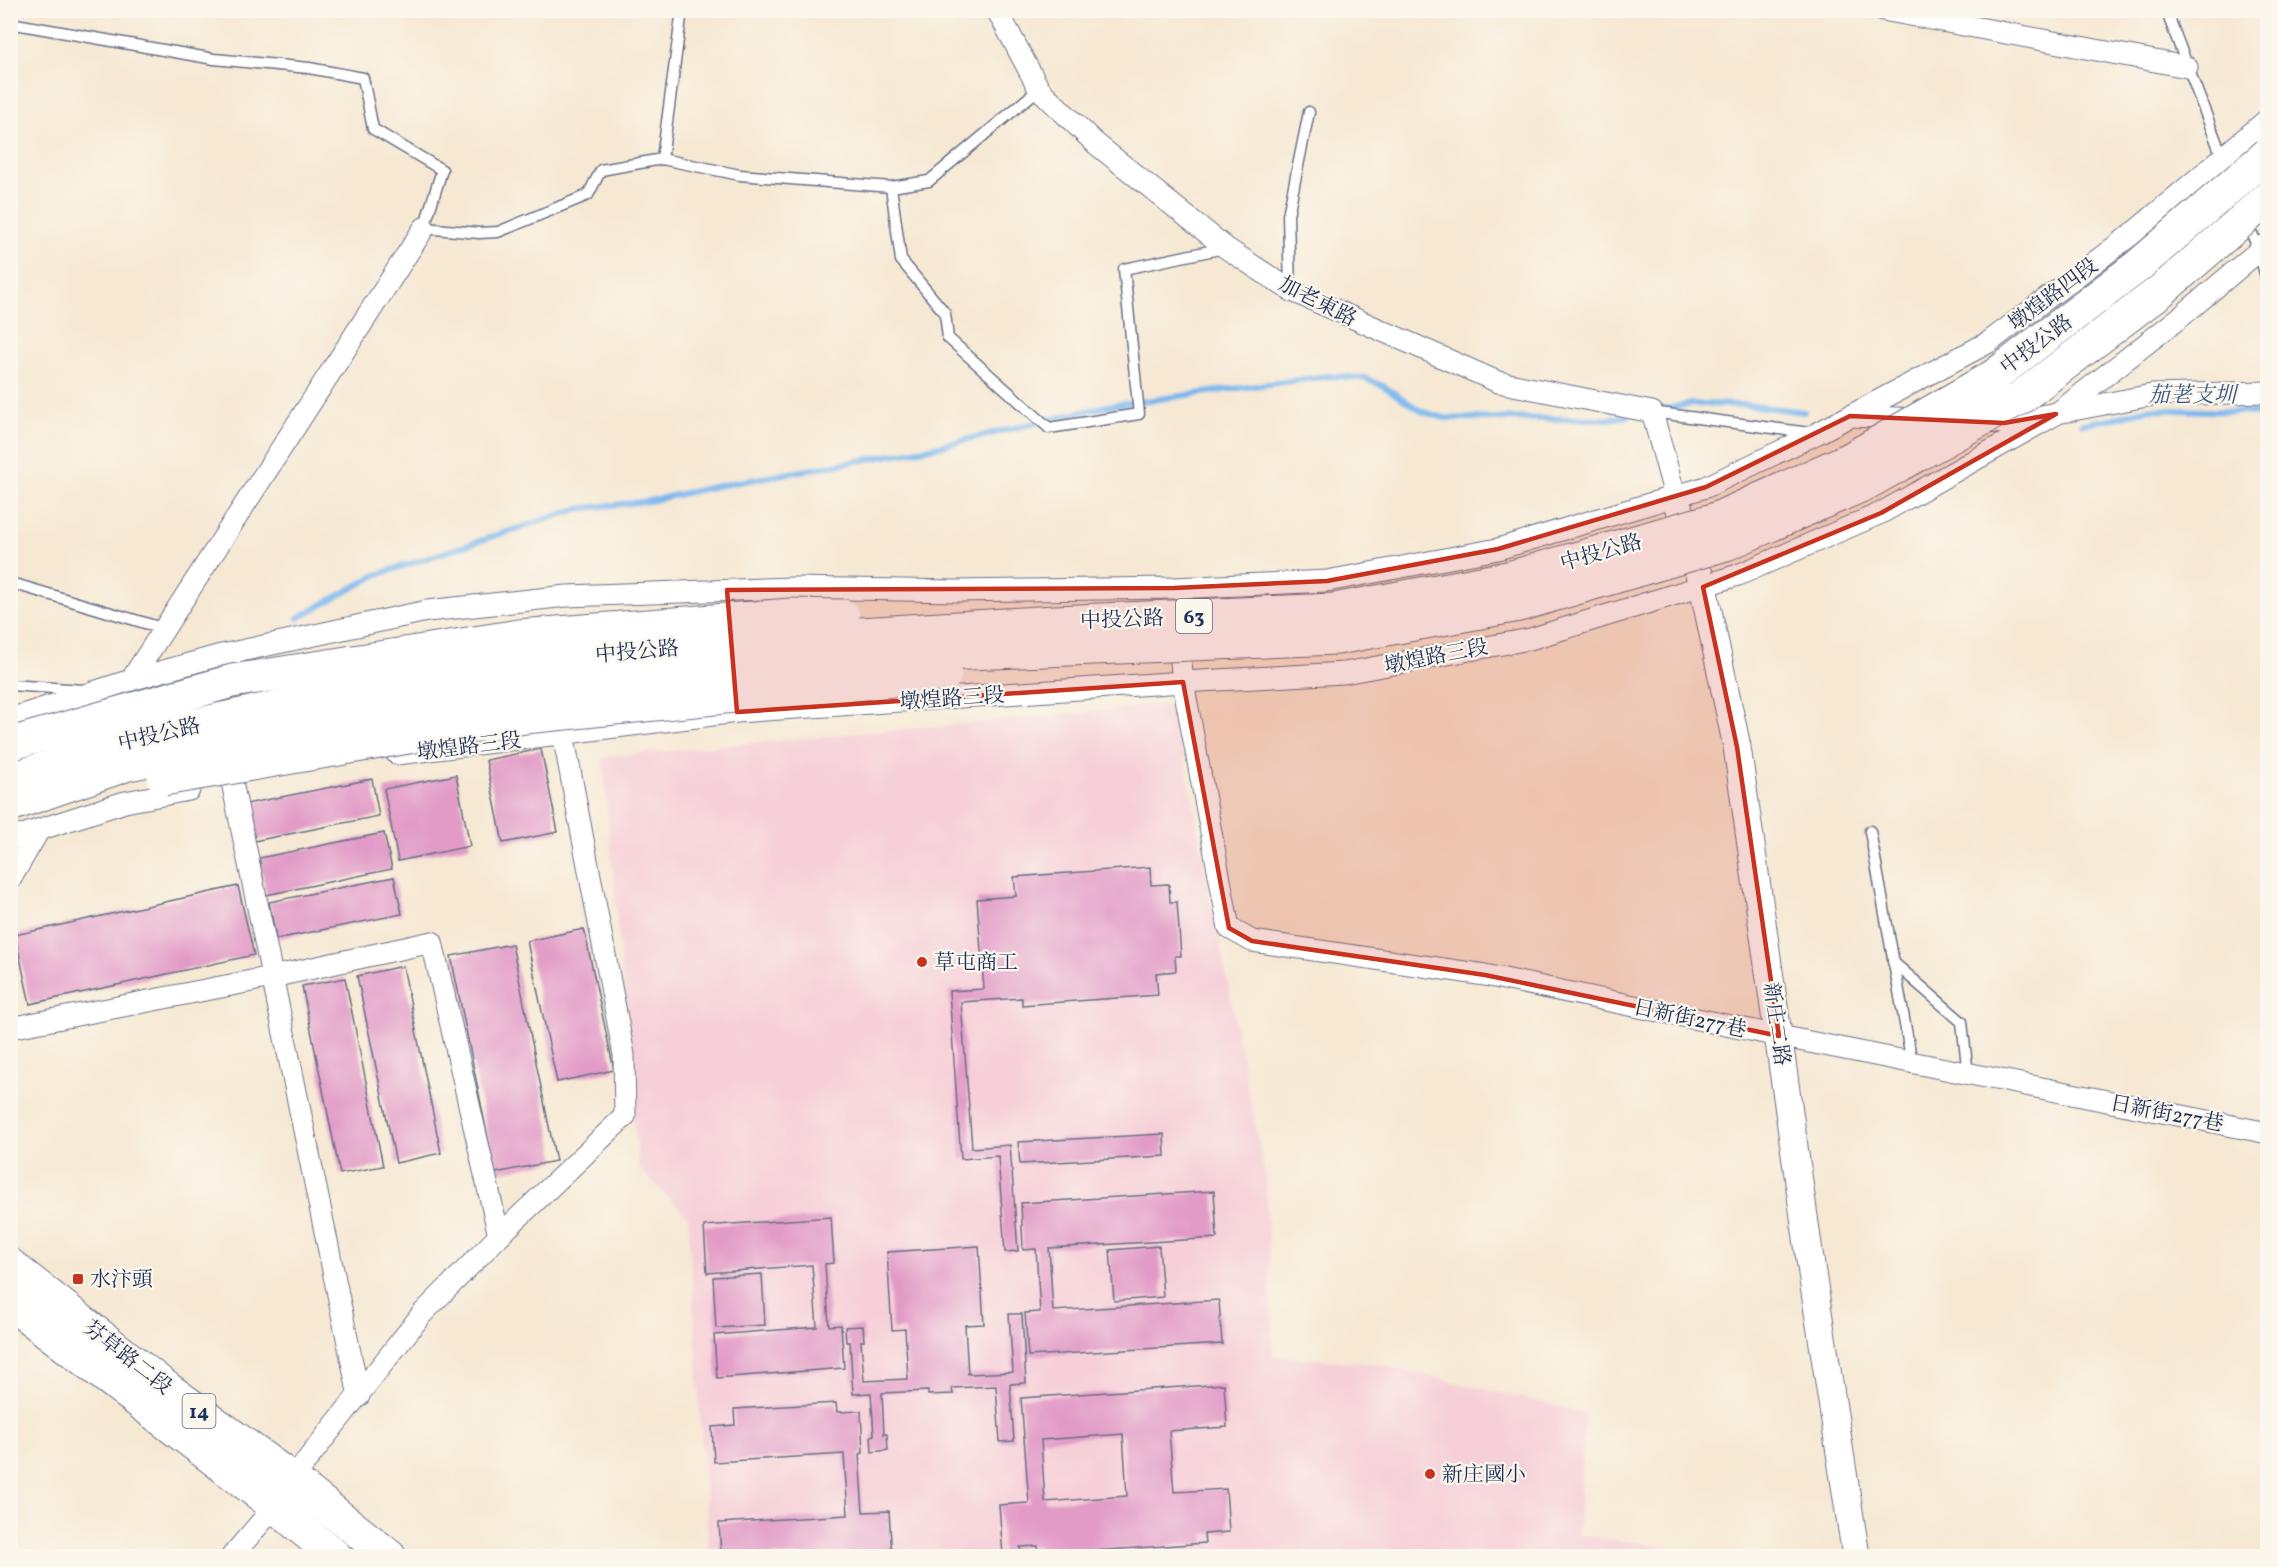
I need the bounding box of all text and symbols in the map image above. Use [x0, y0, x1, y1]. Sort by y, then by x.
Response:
street label: 墩煌路四段 [2003, 252, 2105, 338]
street label: 加老東路 [1273, 270, 1361, 334]
street label: 中投公路 [1995, 308, 2079, 382]
water label: 茄荖支圳 [2148, 381, 2240, 412]
street label: 中投公路 [1557, 528, 1646, 579]
road number: 63 [1176, 599, 1212, 633]
street label: 中投公路 [1080, 605, 1165, 636]
street label: 墩煌路三段 [1382, 633, 1491, 682]
street label: 中投公路 [594, 634, 680, 671]
street label: 墩煌路三段 [899, 681, 1005, 718]
street label: 中投公路 [115, 712, 204, 759]
street label: 墩煌路三段 [415, 727, 523, 768]
place label: 草屯商工 [934, 949, 1018, 978]
marker: 草屯商工 [915, 955, 929, 969]
street label: 新庄二路 [1755, 981, 1796, 1068]
street label: 日新街277巷 [1630, 993, 1749, 1046]
street label: 日新街277巷 [2107, 1089, 2226, 1140]
place label: 水汴頭 [90, 1266, 153, 1295]
marker: 水汴頭 [71, 1272, 85, 1286]
street label: 芬草路二段 [77, 1314, 177, 1402]
road number: 14 [182, 1394, 216, 1428]
place label: 新庄國小 [1442, 1461, 1526, 1490]
marker: 新庄國小 [1423, 1467, 1437, 1481]

